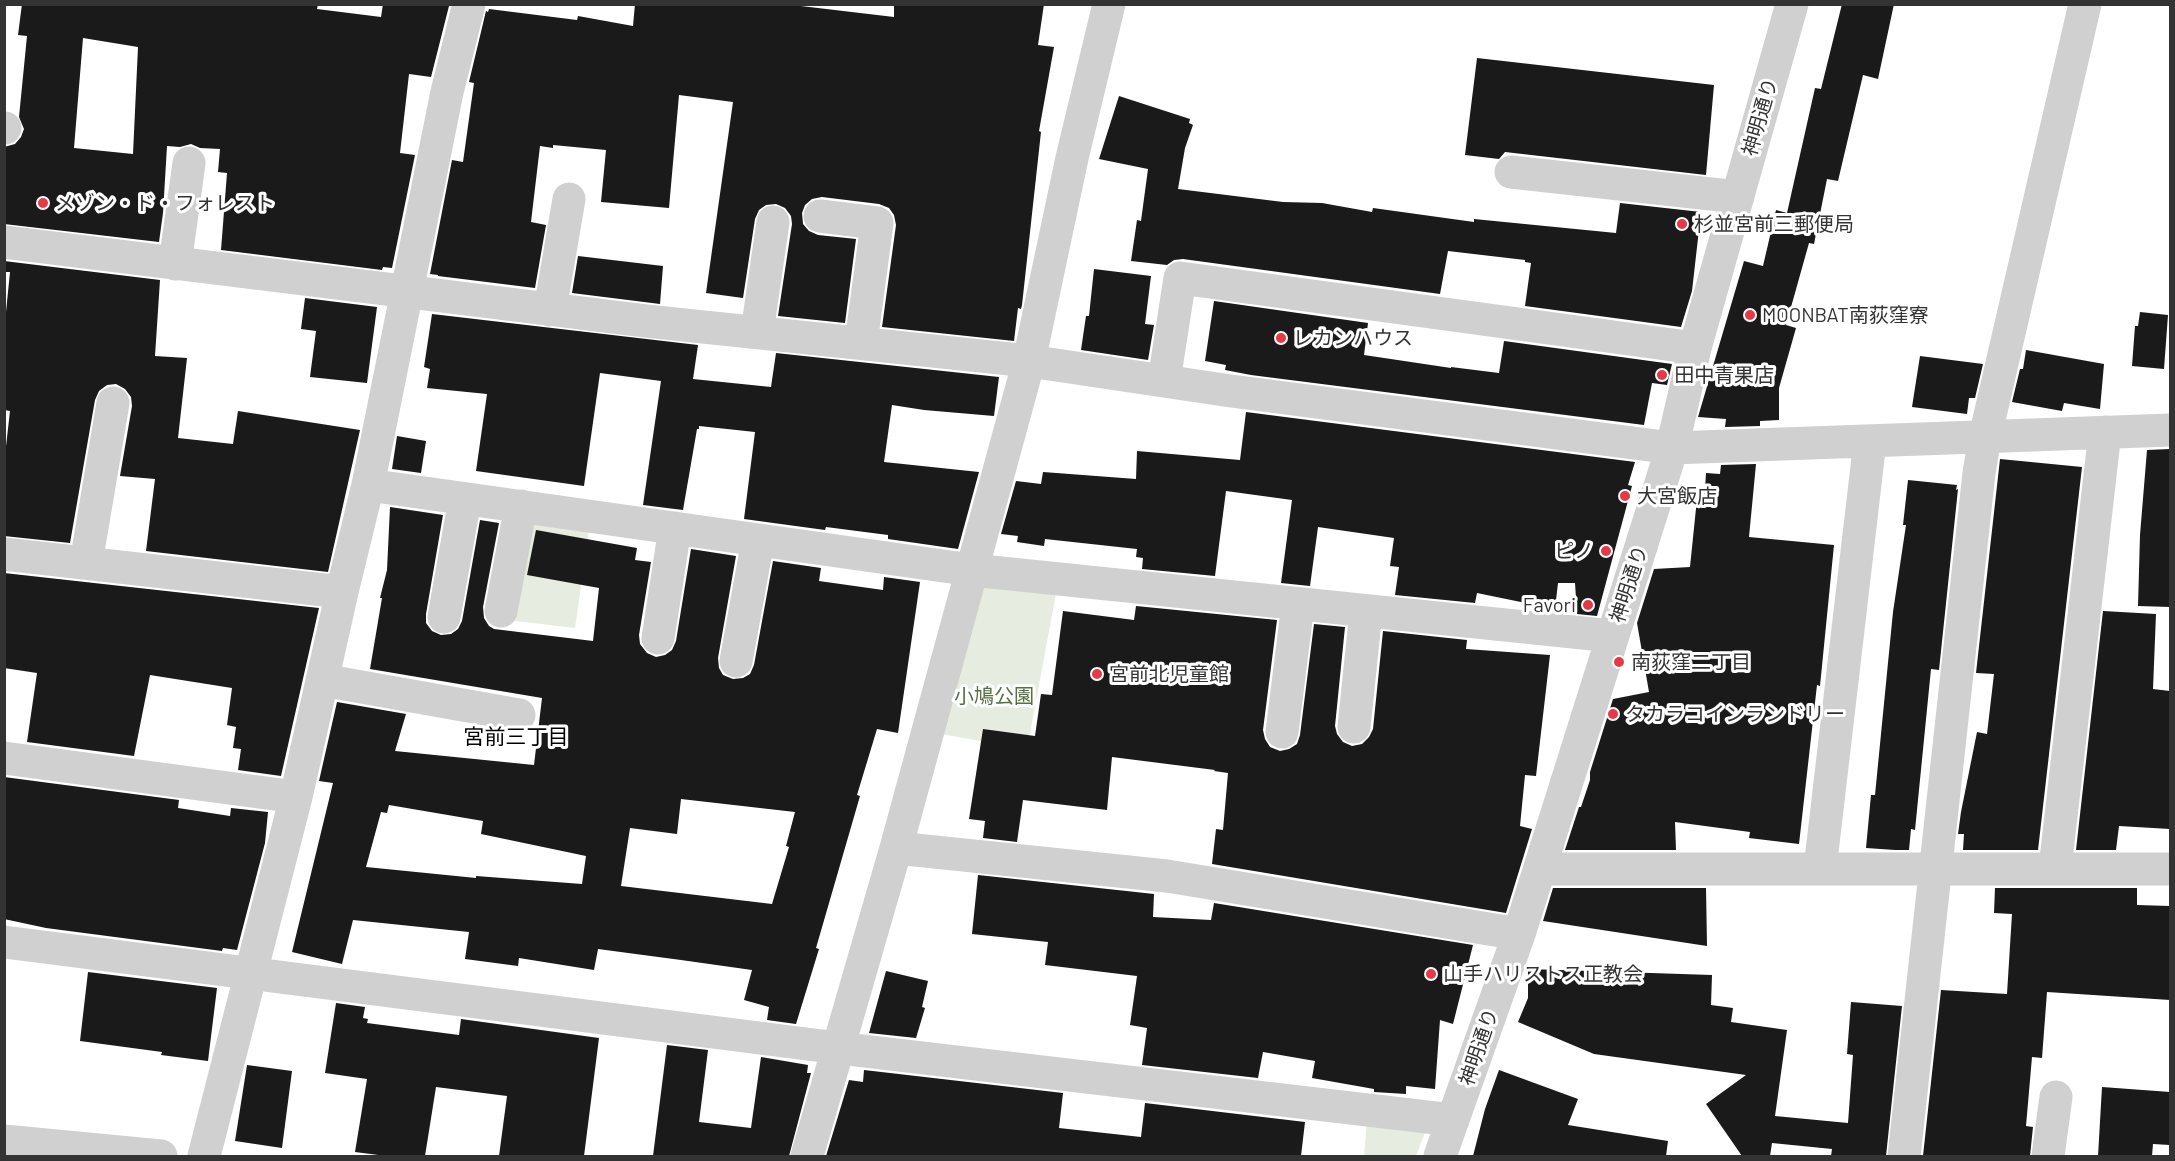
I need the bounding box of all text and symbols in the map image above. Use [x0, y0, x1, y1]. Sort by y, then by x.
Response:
street label: 神明通り [1737, 75, 1783, 159]
place label: メゾン・ド・フォレスト [55, 191, 275, 215]
marker: メゾン・ド・フォレスト [36, 196, 50, 210]
place label: 杉並宮前三郵便局 [1694, 212, 1854, 236]
marker: 杉並宮前三郵便局 [1675, 217, 1689, 231]
place label: MOONBAT南荻窪寮 [1762, 303, 1929, 327]
marker: MOONBAT南荻窪寮 [1743, 308, 1757, 322]
place label: レカンハウス [1293, 326, 1413, 350]
marker: レカンハウス [1274, 331, 1288, 345]
place label: 田中青果店 [1674, 363, 1774, 387]
marker: 田中青果店 [1655, 368, 1669, 382]
place label: 大宮飯店 [1637, 484, 1717, 508]
marker: 大宮飯店 [1618, 489, 1632, 503]
place label: ピノ [1554, 539, 1594, 563]
street label: 神明通り [1605, 542, 1653, 626]
marker: ピノ [1599, 544, 1613, 558]
place label: Favori [1523, 593, 1576, 617]
marker: Favori [1581, 598, 1595, 612]
place label: 南荻窪二丁目 [1631, 650, 1751, 674]
marker: 南荻窪二丁目 [1612, 655, 1626, 669]
place label: 宮前北児童館 [1109, 662, 1229, 686]
marker: 宮前北児童館 [1090, 667, 1104, 681]
park label: 小鳩公園 [954, 684, 1034, 708]
place label: タカラコインランドリー [1625, 702, 1845, 726]
marker: タカラコインランドリー [1606, 707, 1620, 721]
district label: 宮前三丁目 [464, 724, 568, 750]
place label: 山手ハリストス正教会 [1443, 962, 1643, 986]
marker: 山手ハリストス正教会 [1424, 967, 1438, 981]
street label: 神明通り [1455, 1005, 1503, 1089]

